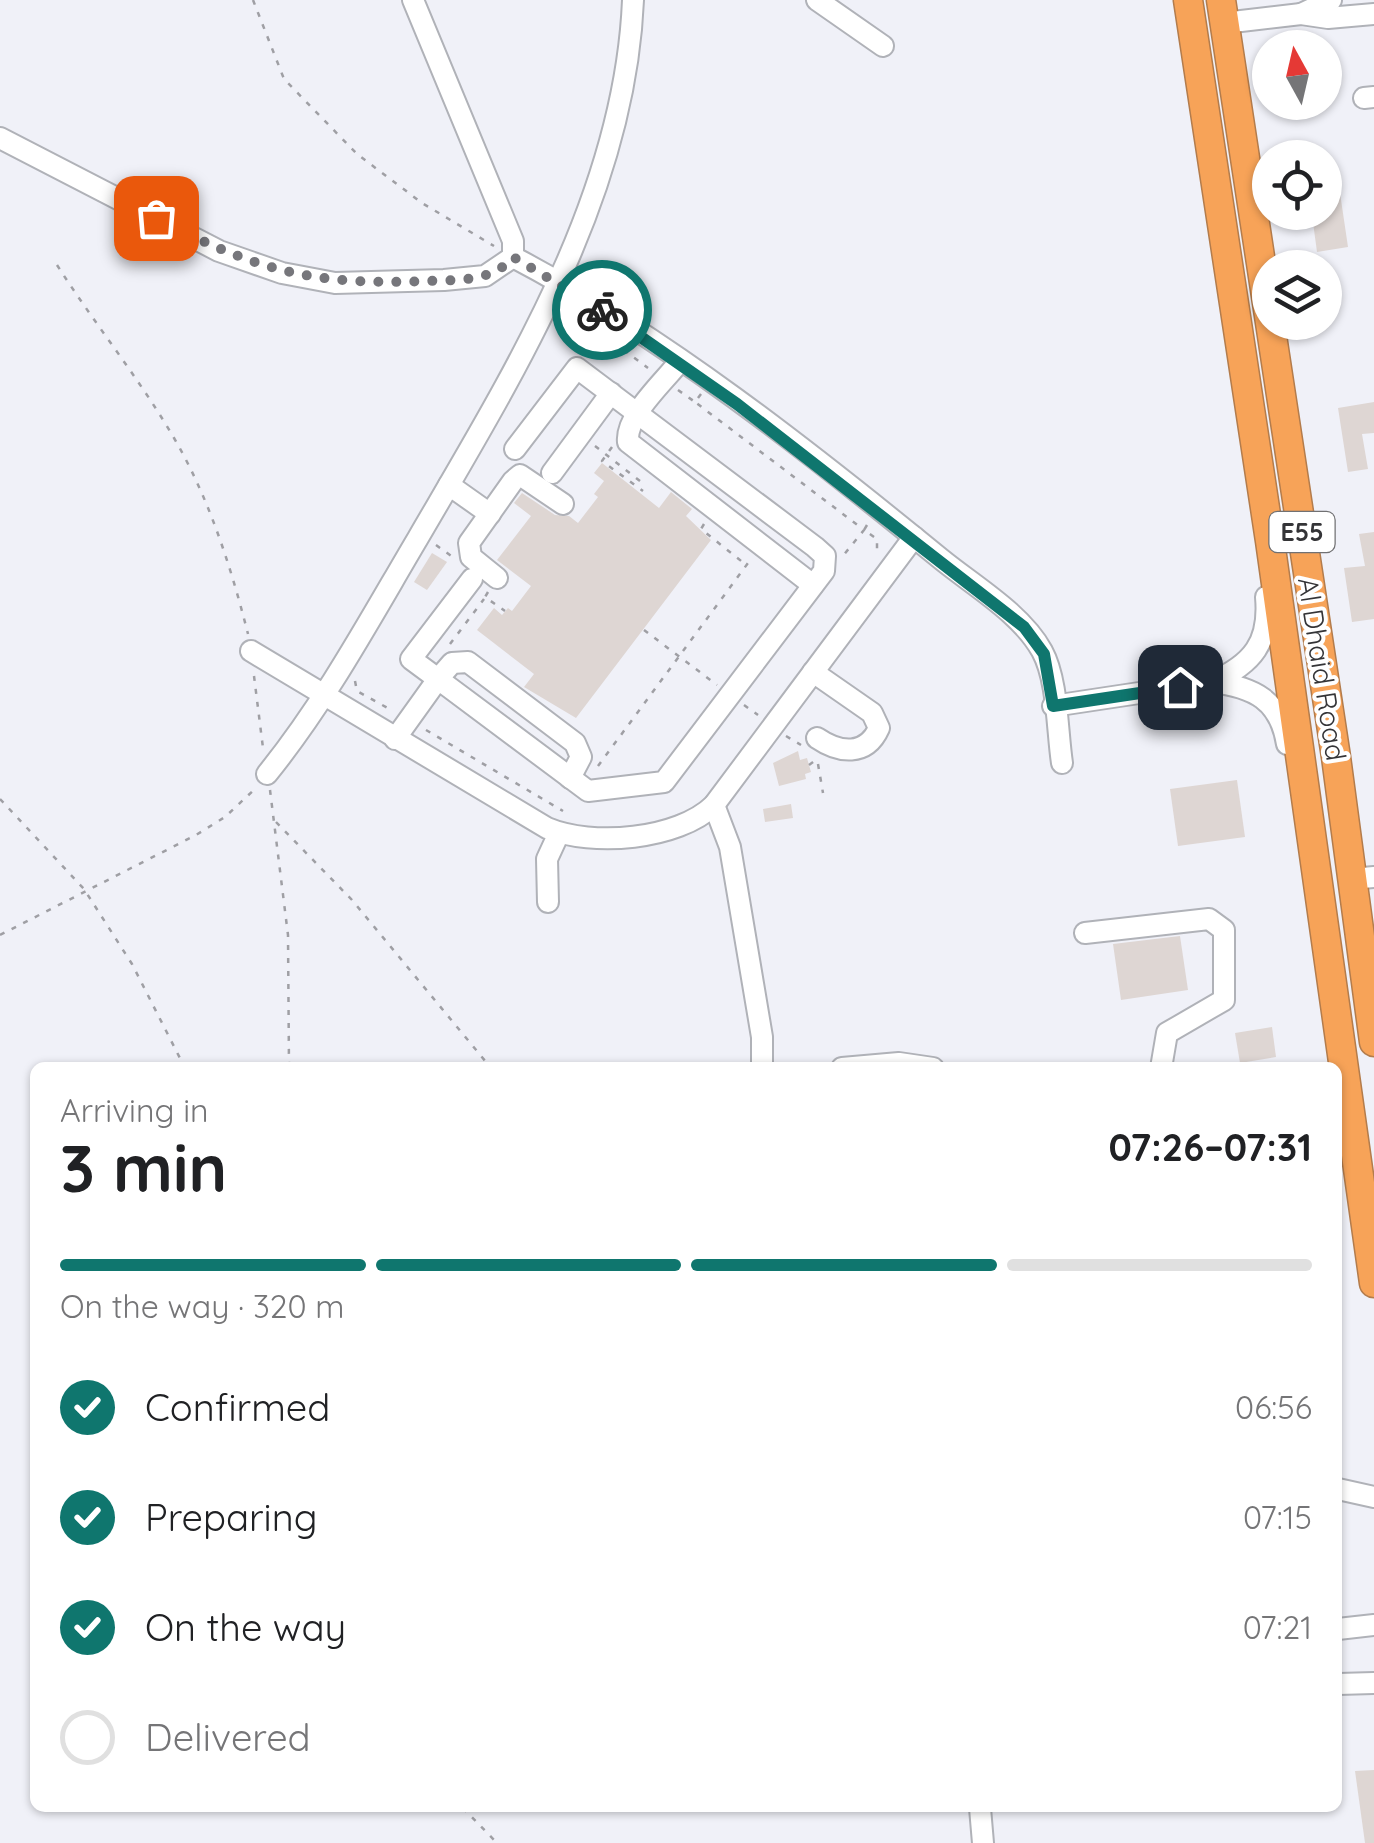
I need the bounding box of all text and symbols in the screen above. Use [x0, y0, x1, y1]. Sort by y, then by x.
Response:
north arrow [1252, 30, 1342, 120]
map controls [1252, 30, 1342, 340]
button: locate [1252, 140, 1342, 230]
pin [114, 176, 199, 261]
icon: bag [129, 191, 184, 246]
button: layers [1252, 250, 1342, 340]
courier [552, 260, 652, 360]
icon: bike [575, 283, 630, 338]
road number: E55 [1270, 512, 1334, 552]
street label: Al Dhaid Road [1291, 575, 1354, 763]
pin [1138, 645, 1223, 730]
icon: home [1153, 660, 1208, 715]
text: Arriving in [60, 1090, 209, 1130]
text: 07:26–07:31 [1108, 1123, 1312, 1171]
text: 3 min [60, 1127, 227, 1208]
text: On the way · 320 m [60, 1286, 345, 1326]
icon: check [60, 1380, 115, 1435]
text: Confirmed [145, 1383, 330, 1431]
text: 06:56 [1235, 1387, 1312, 1427]
icon: check [60, 1490, 115, 1545]
text: Preparing [145, 1493, 317, 1541]
text: 07:15 [1243, 1497, 1312, 1537]
icon: check [60, 1600, 115, 1655]
text: On the way [145, 1603, 346, 1651]
text: 07:21 [1243, 1607, 1312, 1647]
text: Delivered [145, 1713, 311, 1761]

